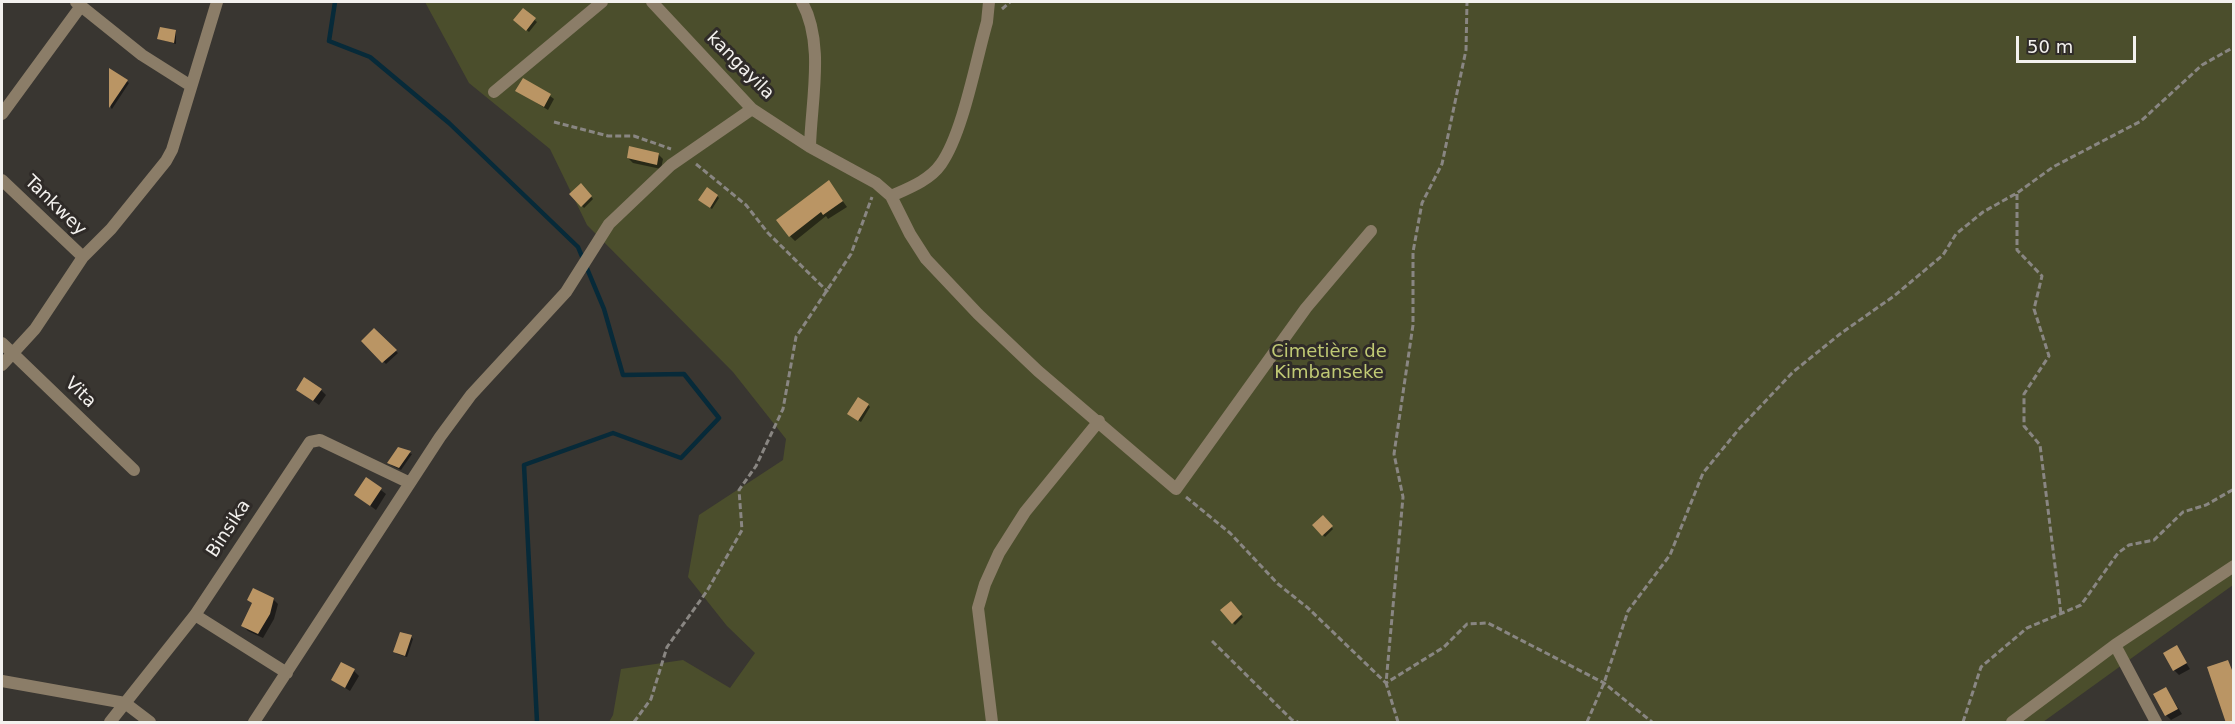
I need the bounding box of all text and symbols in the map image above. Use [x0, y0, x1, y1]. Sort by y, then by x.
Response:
scale bar [2019, 24, 2139, 62]
street label: kangayila [702, 28, 778, 104]
text: 50 m [2027, 36, 2073, 57]
street label: Tankwey [20, 171, 90, 241]
park label: Cimetière de Kimbanseke [1271, 341, 1387, 384]
street label: Vita [60, 373, 100, 413]
street label: Binsika [202, 496, 256, 562]

